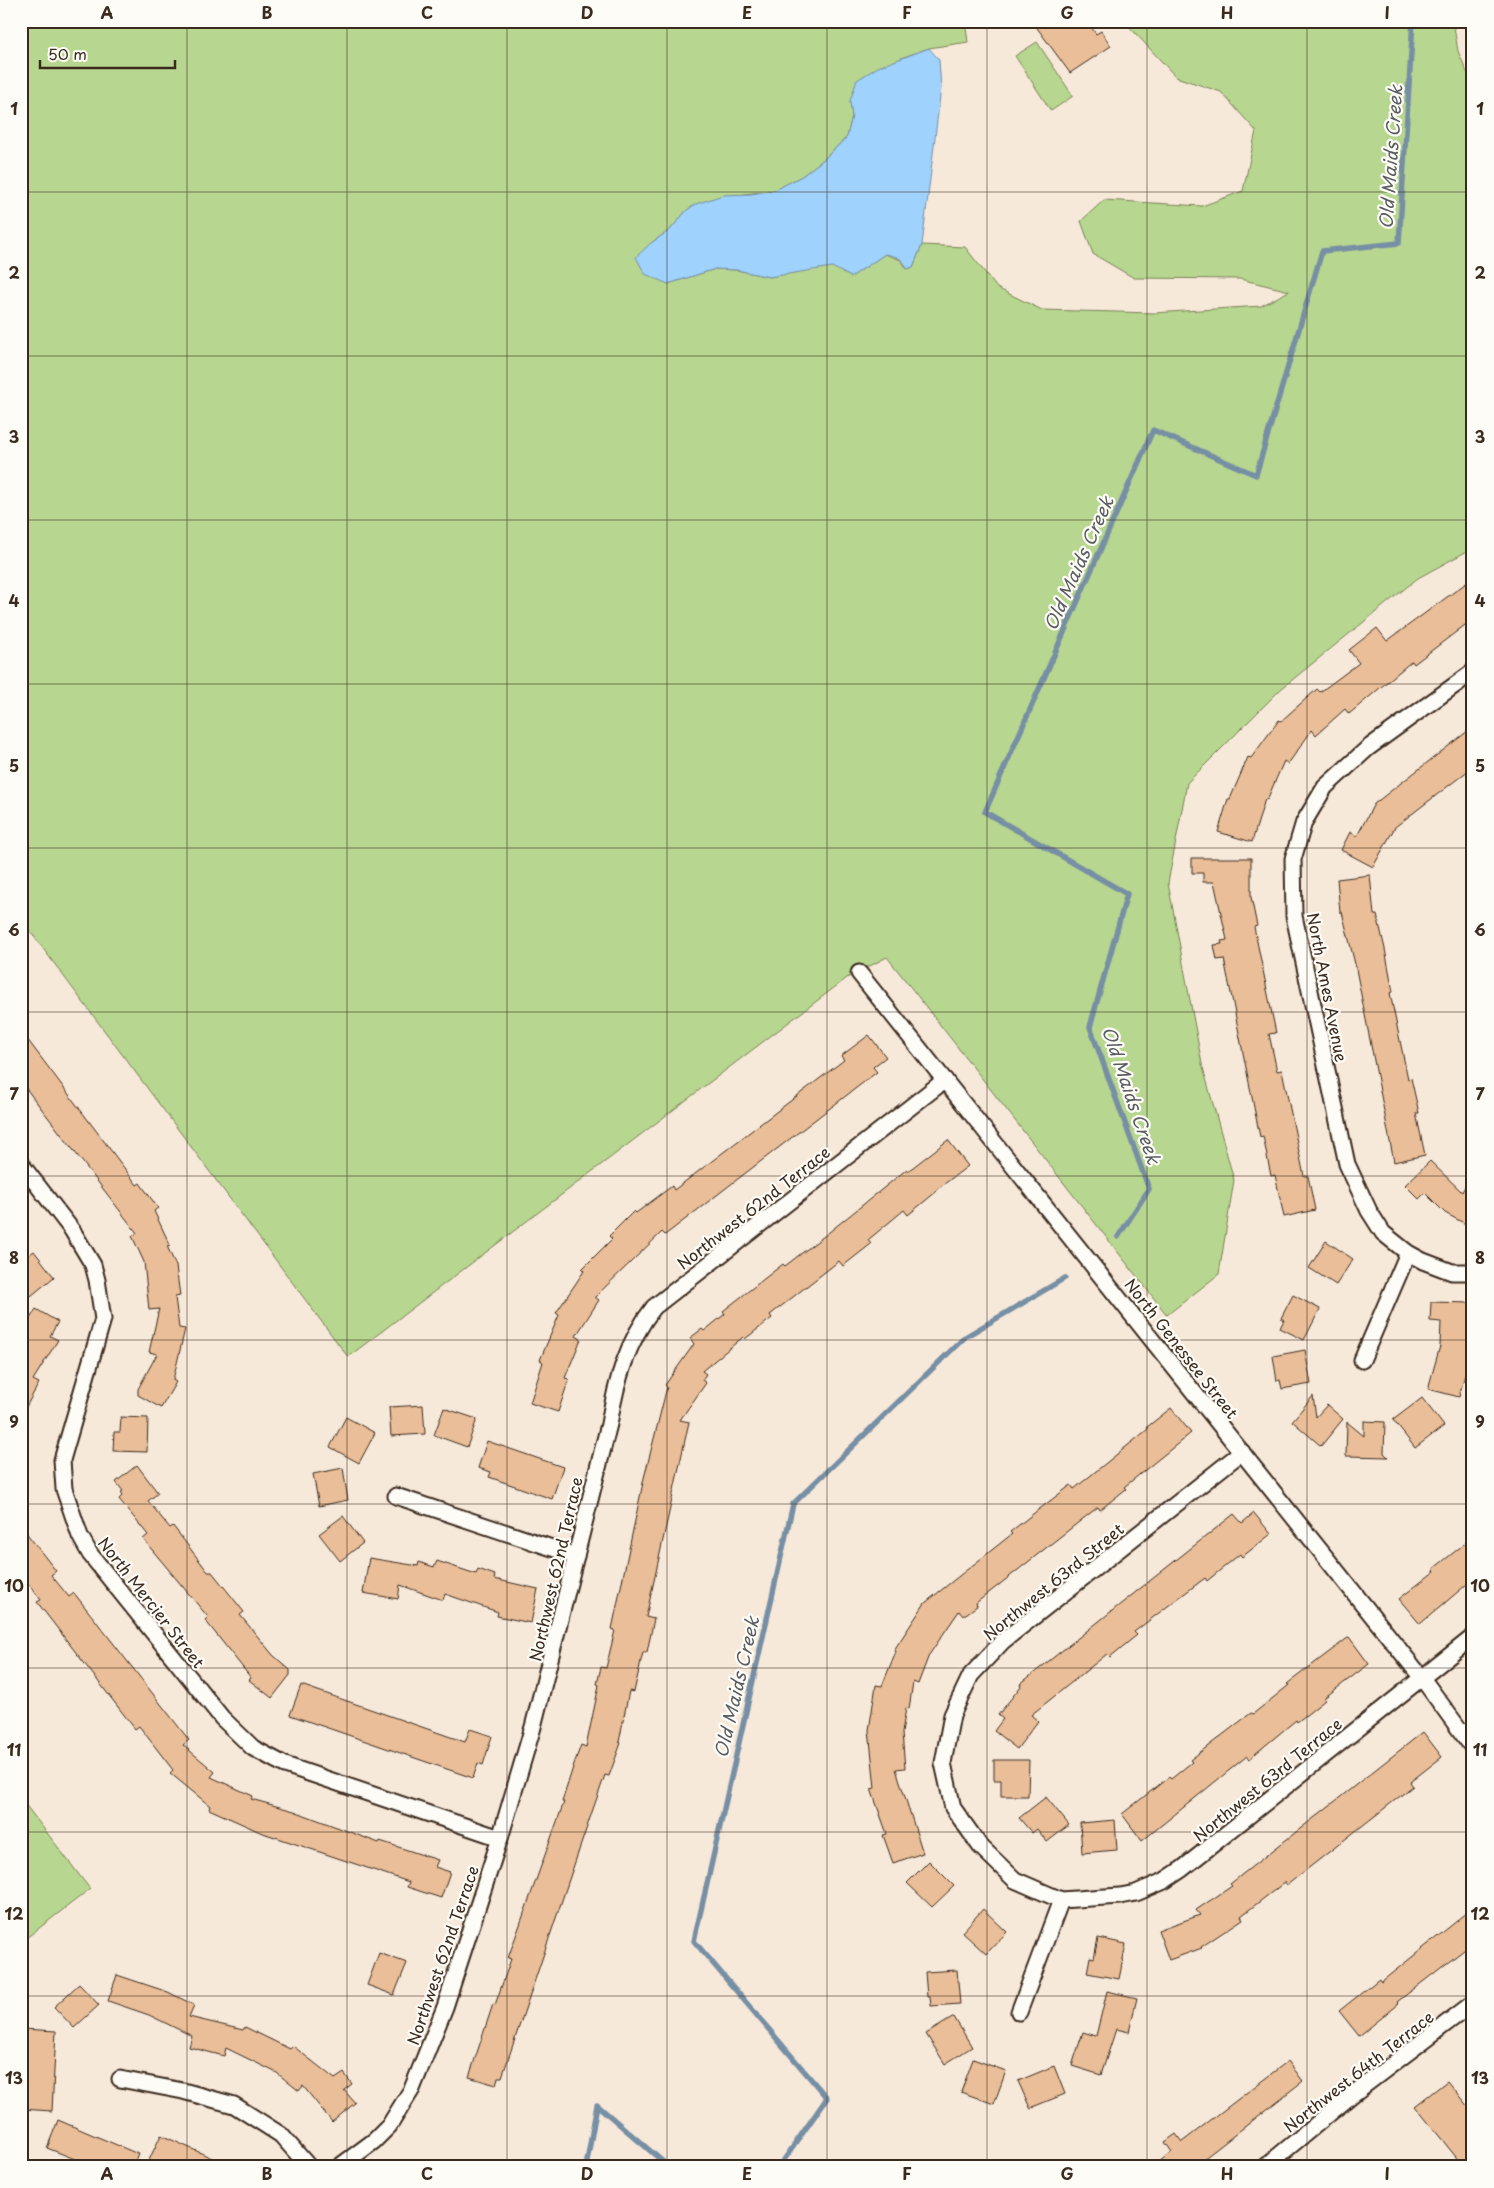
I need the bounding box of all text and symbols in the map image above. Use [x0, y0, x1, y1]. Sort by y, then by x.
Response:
text: A [101, 0, 114, 24]
text: B [262, 0, 273, 24]
text: C [421, 0, 433, 24]
text: D [581, 0, 593, 24]
text: E [742, 0, 752, 24]
text: F [902, 0, 912, 24]
text: G [1060, 0, 1074, 24]
text: H [1221, 0, 1233, 24]
text: I [1384, 0, 1390, 24]
scale bar [40, 38, 175, 70]
text: 50 m [48, 42, 87, 65]
water label: Old Maids Creek [1372, 83, 1409, 230]
text: 1 [10, 96, 18, 120]
text: 1 [1476, 96, 1484, 120]
text: 2 [8, 260, 20, 284]
text: 2 [1474, 260, 1486, 284]
text: 3 [9, 424, 19, 448]
text: 3 [1475, 424, 1485, 448]
water label: Old Maids Creek [1036, 491, 1120, 634]
text: 4 [9, 588, 20, 612]
text: 4 [1475, 588, 1486, 612]
text: 5 [9, 753, 19, 777]
text: 5 [1475, 753, 1485, 777]
street label: North Ames Avenue [1302, 910, 1354, 1064]
text: 6 [8, 917, 20, 941]
text: 6 [1474, 917, 1486, 941]
water label: Old Maids Creek [1096, 1022, 1169, 1169]
text: 7 [9, 1081, 19, 1105]
text: 7 [1475, 1081, 1485, 1105]
street label: Northwest 62nd Terrace [671, 1140, 835, 1274]
text: 8 [9, 1245, 19, 1269]
text: 8 [1475, 1245, 1485, 1269]
street label: North Genessee Street [1119, 1273, 1245, 1424]
text: 9 [9, 1409, 19, 1433]
text: 9 [1475, 1409, 1485, 1433]
street label: Northwest 62nd Terrace [522, 1475, 588, 1663]
street label: Northwest 63rd Street [978, 1516, 1129, 1645]
street label: North Mercier Street [93, 1531, 211, 1673]
text: 10 [4, 1573, 24, 1597]
text: 10 [1470, 1573, 1490, 1597]
water label: Old Maids Creek [707, 1613, 766, 1760]
street label: Northwest 63rd Terrace [1187, 1711, 1347, 1847]
text: 11 [7, 1737, 21, 1761]
text: 11 [1473, 1737, 1487, 1761]
street label: Northwest 62nd Terrace [400, 1862, 484, 2048]
text: 12 [5, 1901, 23, 1925]
text: 12 [1471, 1901, 1489, 1925]
street label: Northwest 64th Terrace [1278, 2005, 1438, 2137]
text: 13 [5, 2065, 23, 2089]
text: 13 [1471, 2065, 1489, 2089]
text: A [101, 2161, 114, 2185]
text: B [262, 2161, 273, 2185]
text: C [421, 2161, 433, 2185]
text: D [581, 2161, 593, 2185]
text: E [742, 2161, 752, 2185]
text: F [902, 2161, 912, 2185]
text: G [1060, 2161, 1074, 2185]
text: H [1221, 2161, 1233, 2185]
text: I [1384, 2161, 1390, 2185]

